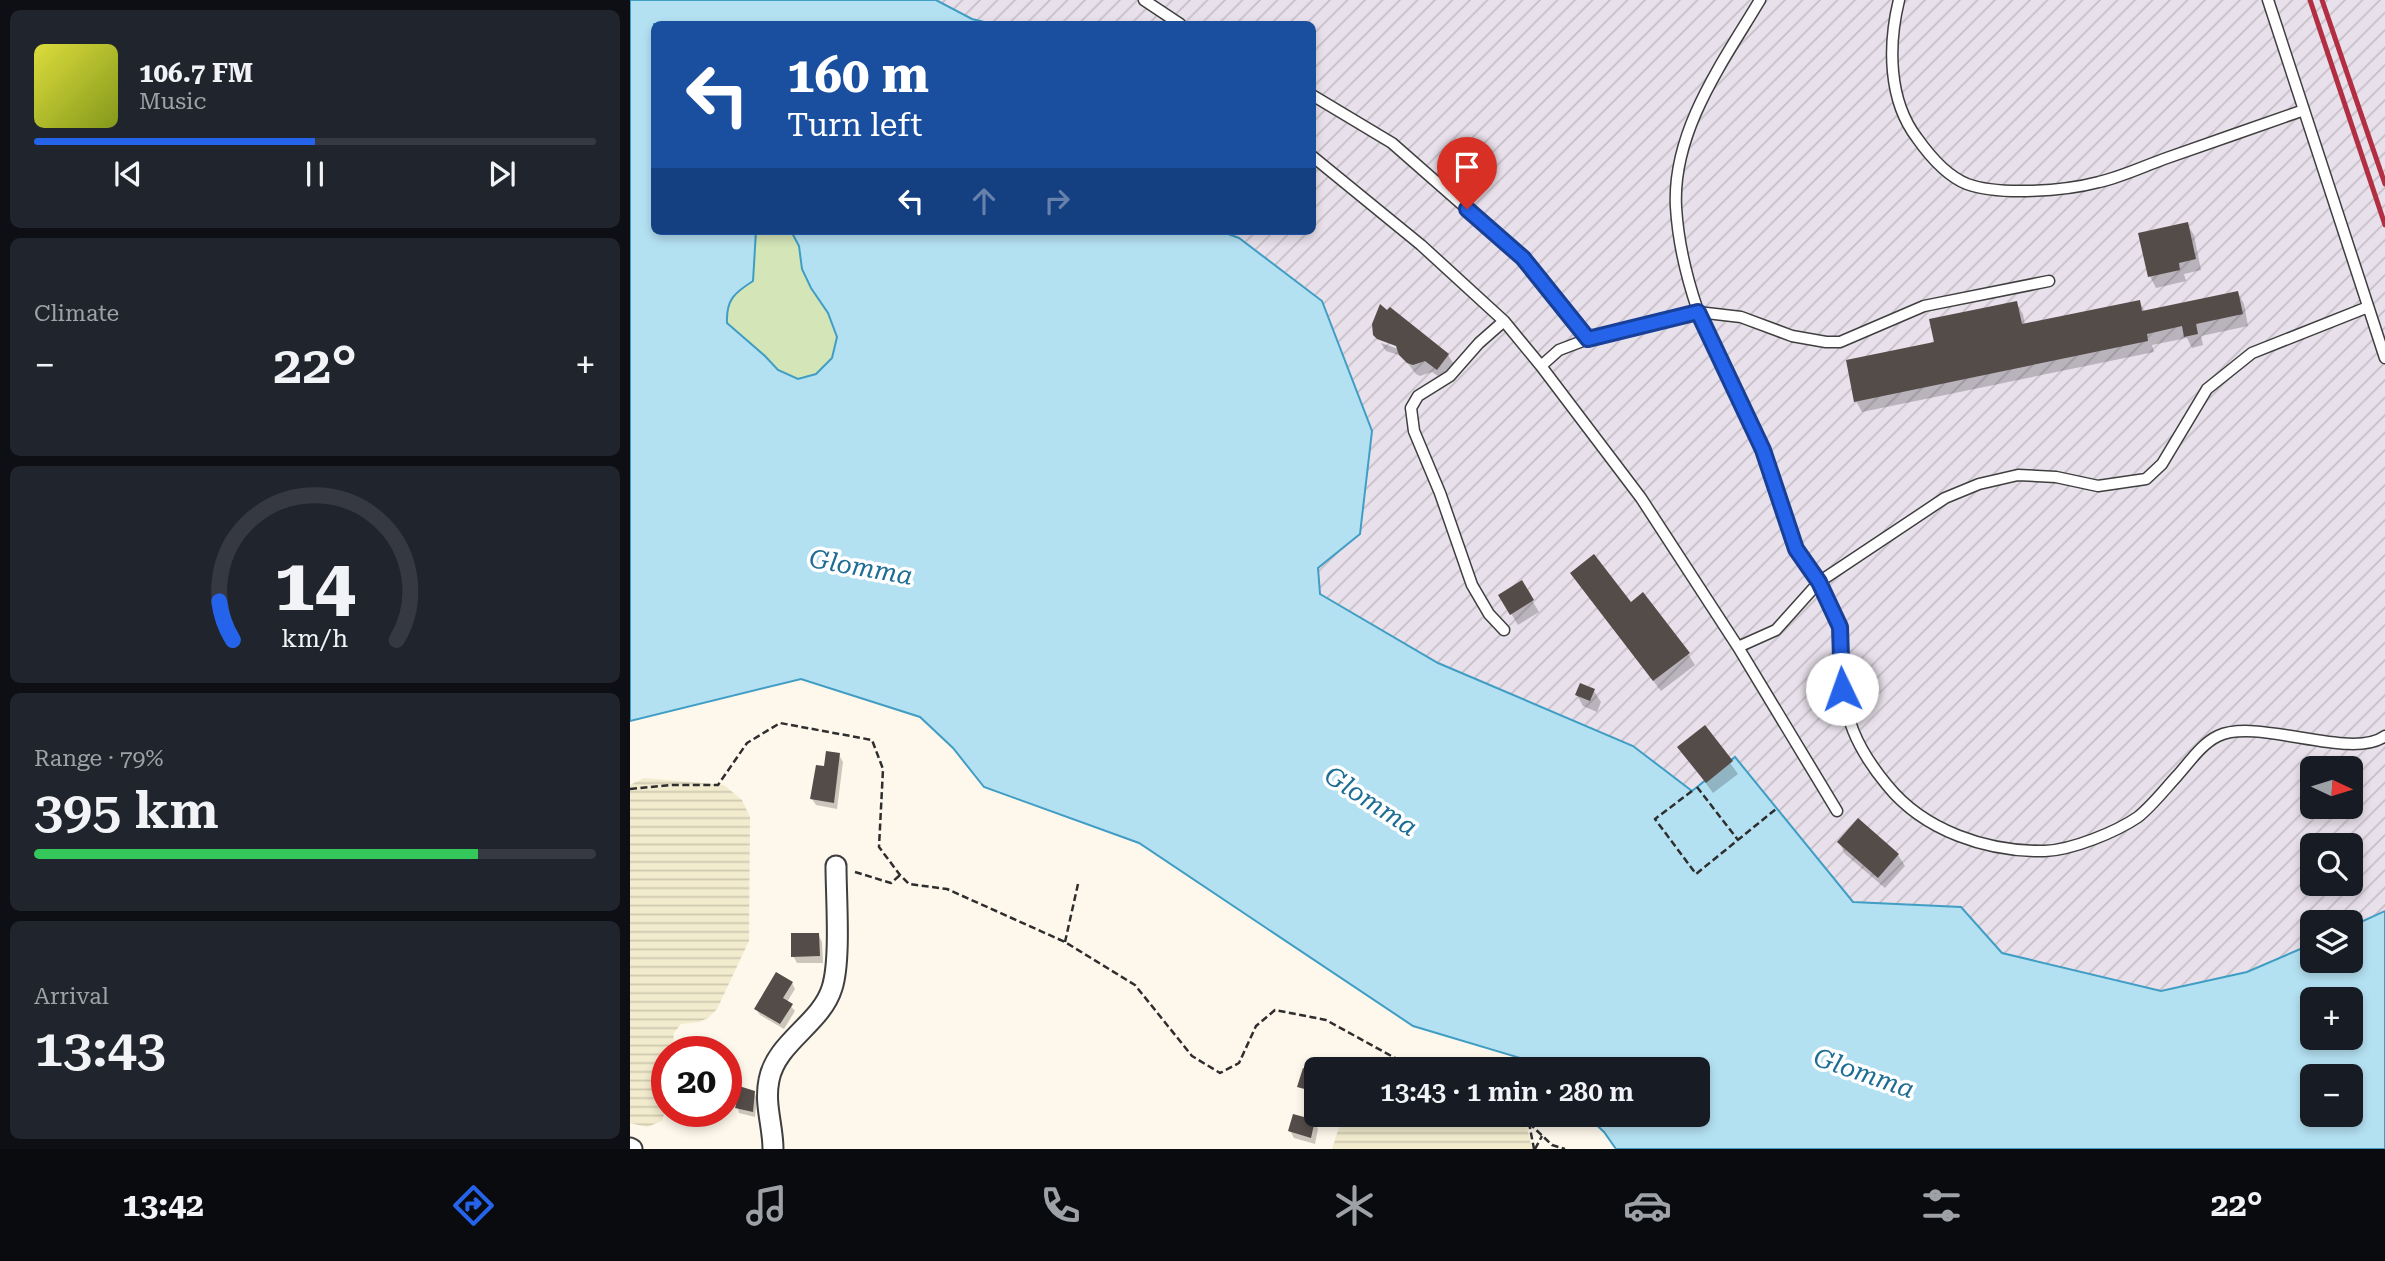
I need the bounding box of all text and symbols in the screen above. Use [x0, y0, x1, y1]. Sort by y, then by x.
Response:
text: 160 m [787, 47, 929, 104]
icon: left [672, 49, 763, 140]
text: 106.7 FM [139, 58, 253, 88]
text: Music [139, 88, 206, 115]
text: Turn left [787, 106, 922, 144]
pin [1437, 137, 1497, 209]
icon: arrive [1448, 148, 1486, 186]
icon: previous [109, 155, 147, 193]
icon: pause [296, 155, 334, 193]
icon: next [483, 155, 521, 193]
icon: left [892, 182, 930, 220]
icon: ahead [965, 182, 1003, 220]
icon: right [1038, 182, 1076, 220]
text: Climate [34, 300, 119, 327]
text: 22° [273, 335, 357, 396]
text: − [34, 343, 55, 387]
text: + [575, 343, 596, 387]
water label: Glomma [807, 543, 915, 591]
text: 14 [274, 544, 356, 629]
text: km/h [282, 624, 348, 653]
position arrow [1805, 652, 1879, 726]
text: Range · 79% [34, 745, 163, 772]
north arrow [2300, 756, 2362, 819]
map controls [2300, 756, 2363, 1127]
water label: Glomma [1319, 760, 1423, 842]
text: 395 km [34, 780, 219, 841]
button: search [2300, 833, 2363, 896]
button: layers [2300, 910, 2363, 973]
text: Arrival [34, 983, 109, 1010]
button: + [2300, 987, 2363, 1050]
text: 13:43 [34, 1018, 166, 1079]
speed limit sign: 20 [651, 1036, 742, 1127]
water label: Glomma [1810, 1042, 1918, 1104]
button: − [2300, 1064, 2363, 1127]
text: 13:43 · 1 min · 280 m [1380, 1077, 1634, 1107]
icon: directions [449, 1181, 498, 1230]
icon: music [742, 1181, 791, 1230]
icon: phone [1036, 1181, 1085, 1230]
icon: climate [1330, 1181, 1379, 1230]
icon: car [1623, 1181, 1672, 1230]
icon: filters [1917, 1181, 1966, 1230]
text: 13:42 [122, 1186, 204, 1224]
text: 22° [2211, 1186, 2263, 1224]

